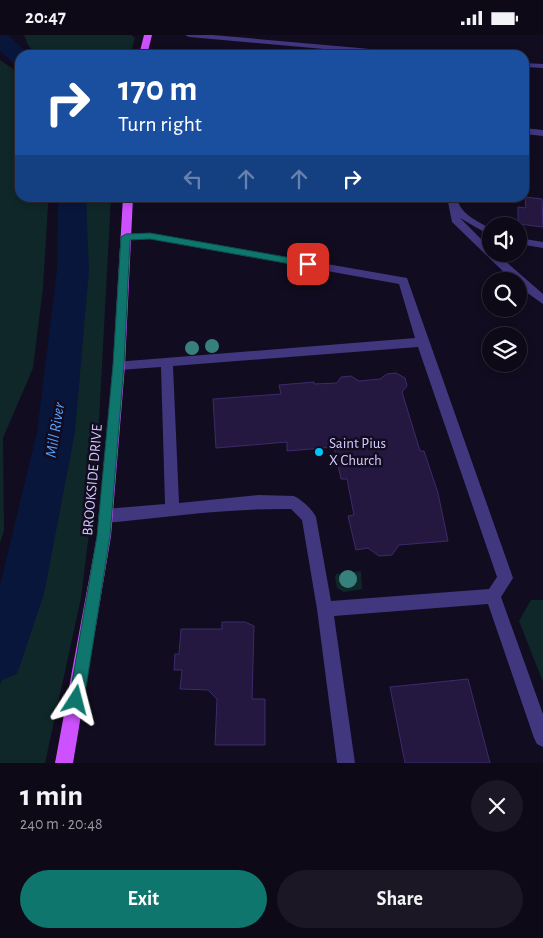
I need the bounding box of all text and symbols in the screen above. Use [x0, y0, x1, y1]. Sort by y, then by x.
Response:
text: 20:47 [25, 8, 66, 27]
icon: right [35, 70, 100, 135]
text: 170 m [118, 72, 198, 107]
text: Turn right [118, 113, 202, 135]
icon: left [179, 165, 207, 193]
icon: ahead [232, 165, 260, 193]
icon: ahead [285, 165, 313, 193]
icon: right [338, 165, 366, 193]
map controls [482, 217, 527, 372]
button: sound [482, 217, 527, 262]
pin [287, 243, 329, 285]
icon: arrive [294, 250, 322, 278]
button: search [482, 272, 527, 317]
button: layers [482, 327, 527, 372]
water label: Mill River [43, 401, 67, 459]
street label: BROOKSIDE DRIVE [80, 424, 105, 536]
place label: Saint Pius X Church [329, 436, 386, 468]
marker: Saint Pius X Church [313, 446, 325, 458]
position arrow [49, 673, 101, 725]
button: close [471, 780, 523, 832]
text: 1 min [20, 781, 83, 811]
text: 240 m · 20:48 [20, 816, 102, 832]
button: Exit [20, 870, 267, 928]
button: Share [277, 870, 523, 928]

